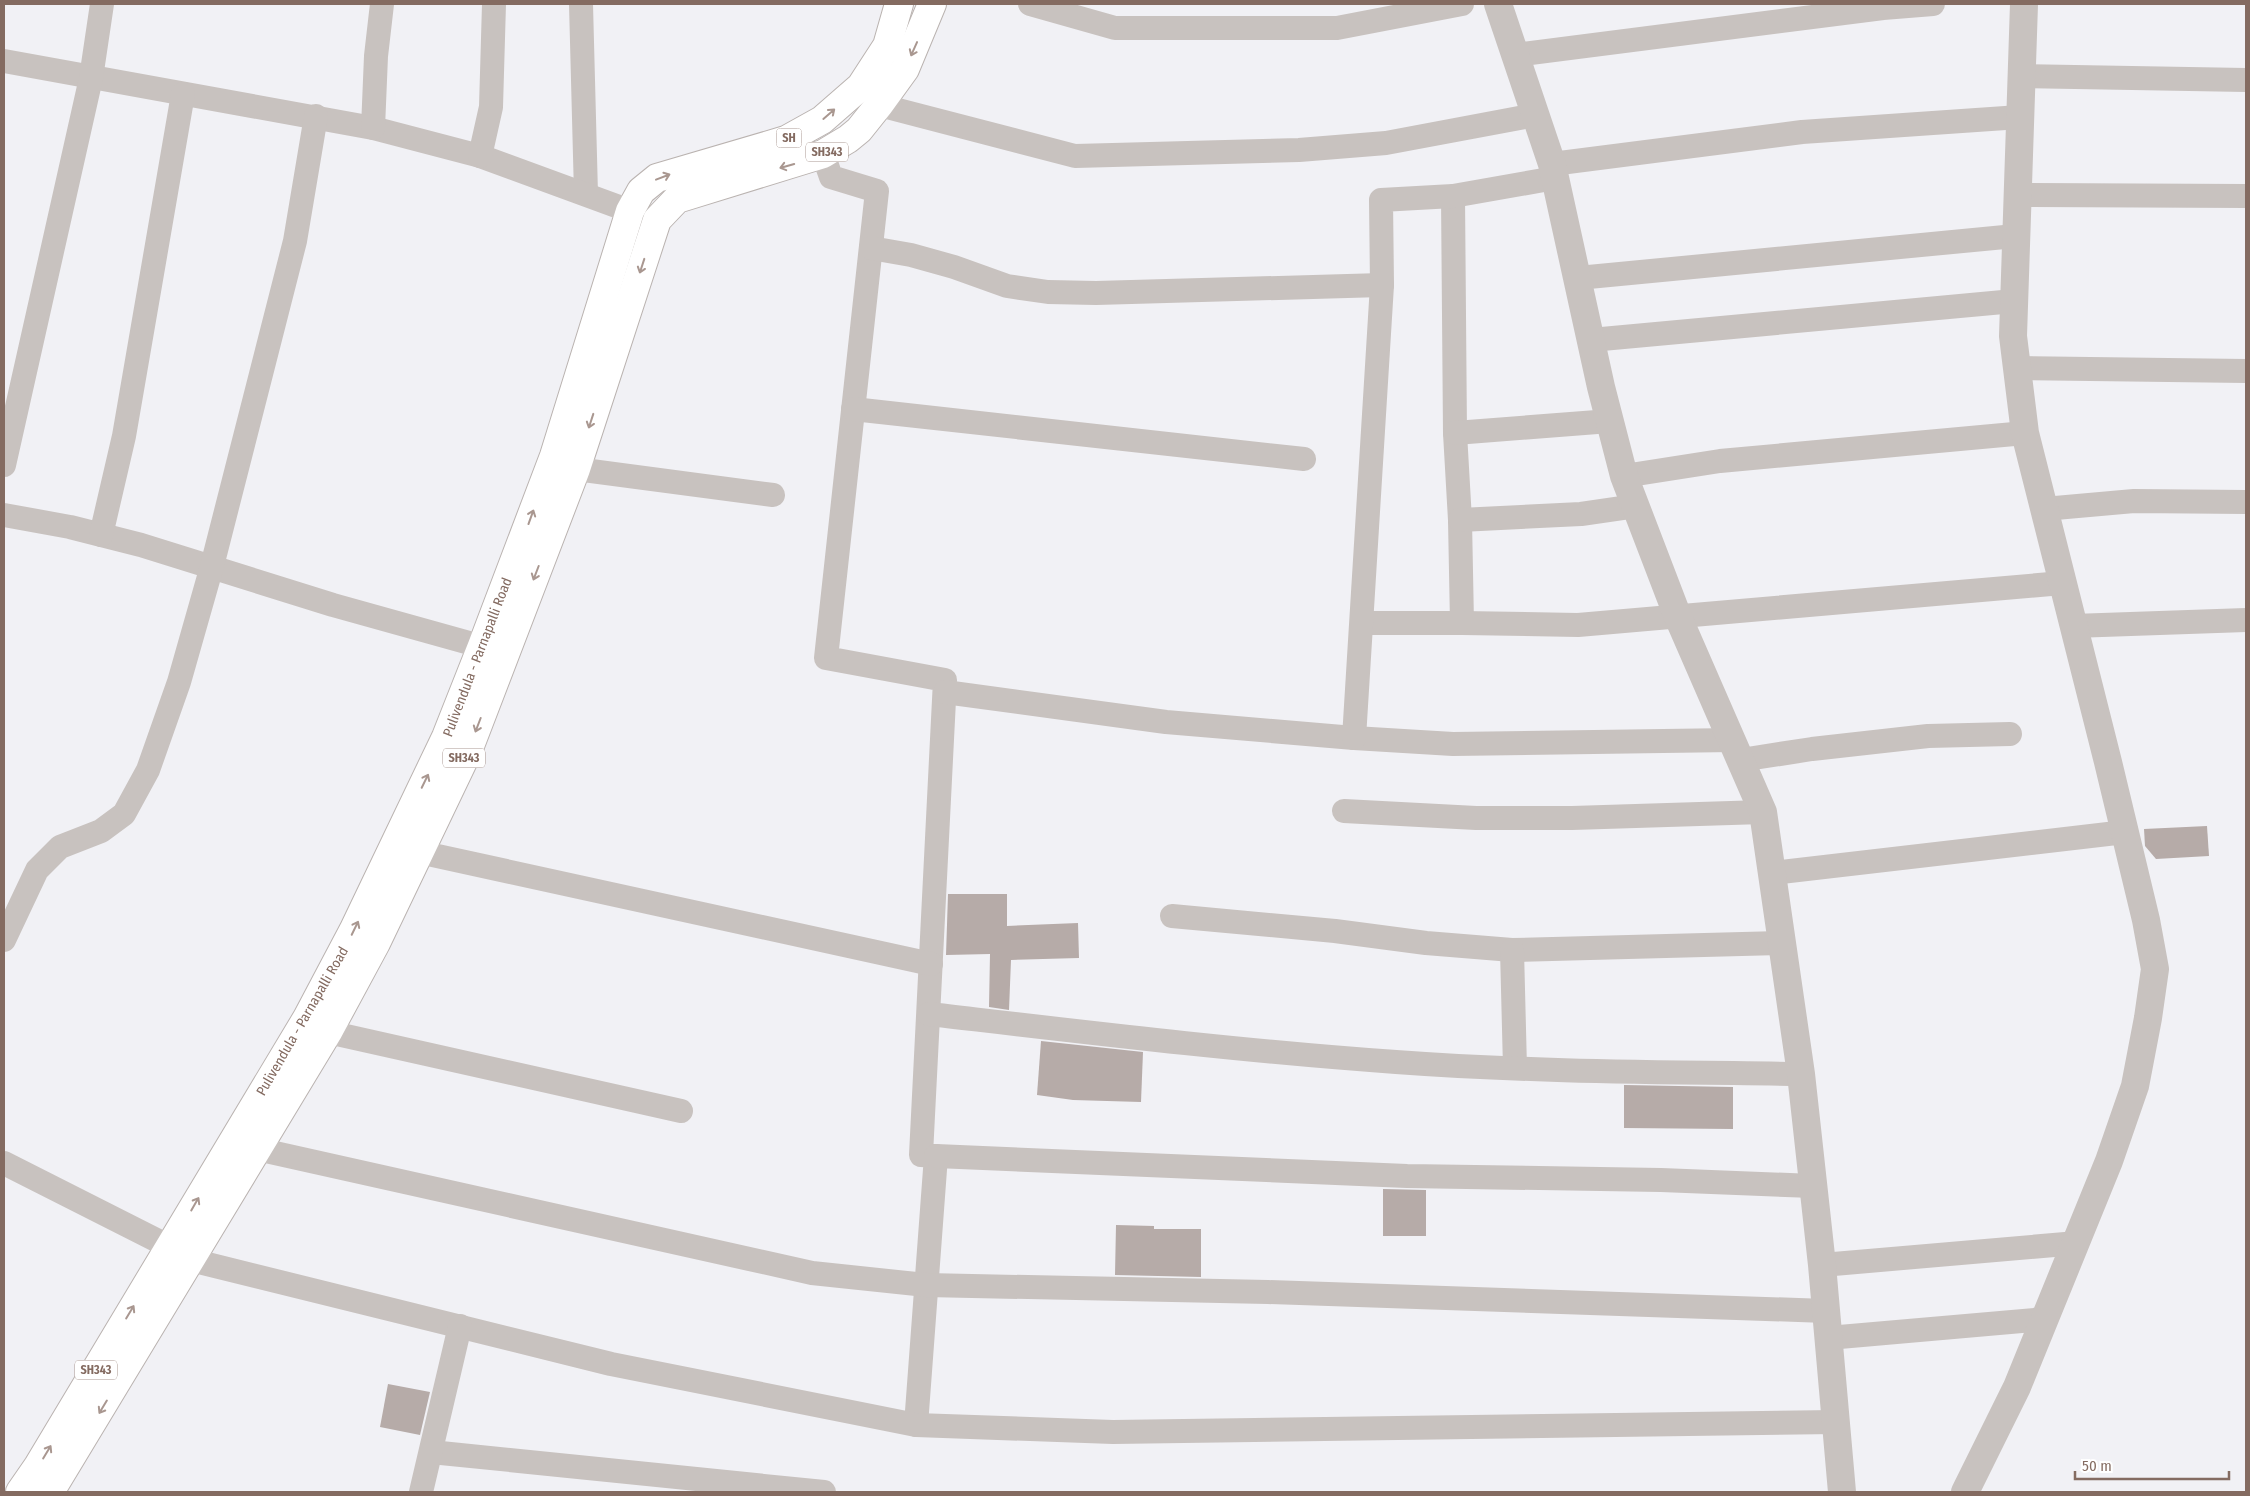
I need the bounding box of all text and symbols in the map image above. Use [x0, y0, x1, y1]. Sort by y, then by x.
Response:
one-way arrow [908, 41, 918, 56]
one-way arrow [823, 108, 836, 119]
road number: SH [776, 128, 802, 148]
road number: SH343 [806, 142, 848, 162]
one-way arrow [779, 162, 795, 172]
one-way arrow [654, 172, 670, 181]
one-way arrow [637, 258, 646, 274]
one-way arrow [586, 412, 596, 428]
one-way arrow [527, 509, 536, 525]
one-way arrow [531, 565, 540, 581]
street label: Pulivendula - Parnapalli Road [439, 575, 516, 739]
one-way arrow [473, 717, 482, 732]
road number: SH343 [443, 748, 485, 768]
one-way arrow [421, 774, 430, 789]
one-way arrow [350, 920, 360, 935]
street label: Pulivendula - Parnapalli Road [253, 944, 352, 1099]
one-way arrow [190, 1198, 200, 1212]
one-way arrow [126, 1306, 136, 1320]
road number: SH343 [75, 1360, 117, 1380]
one-way arrow [97, 1399, 107, 1413]
one-way arrow [42, 1445, 52, 1459]
scale bar [2075, 1448, 2229, 1480]
text: 50 m [2082, 1457, 2112, 1475]

